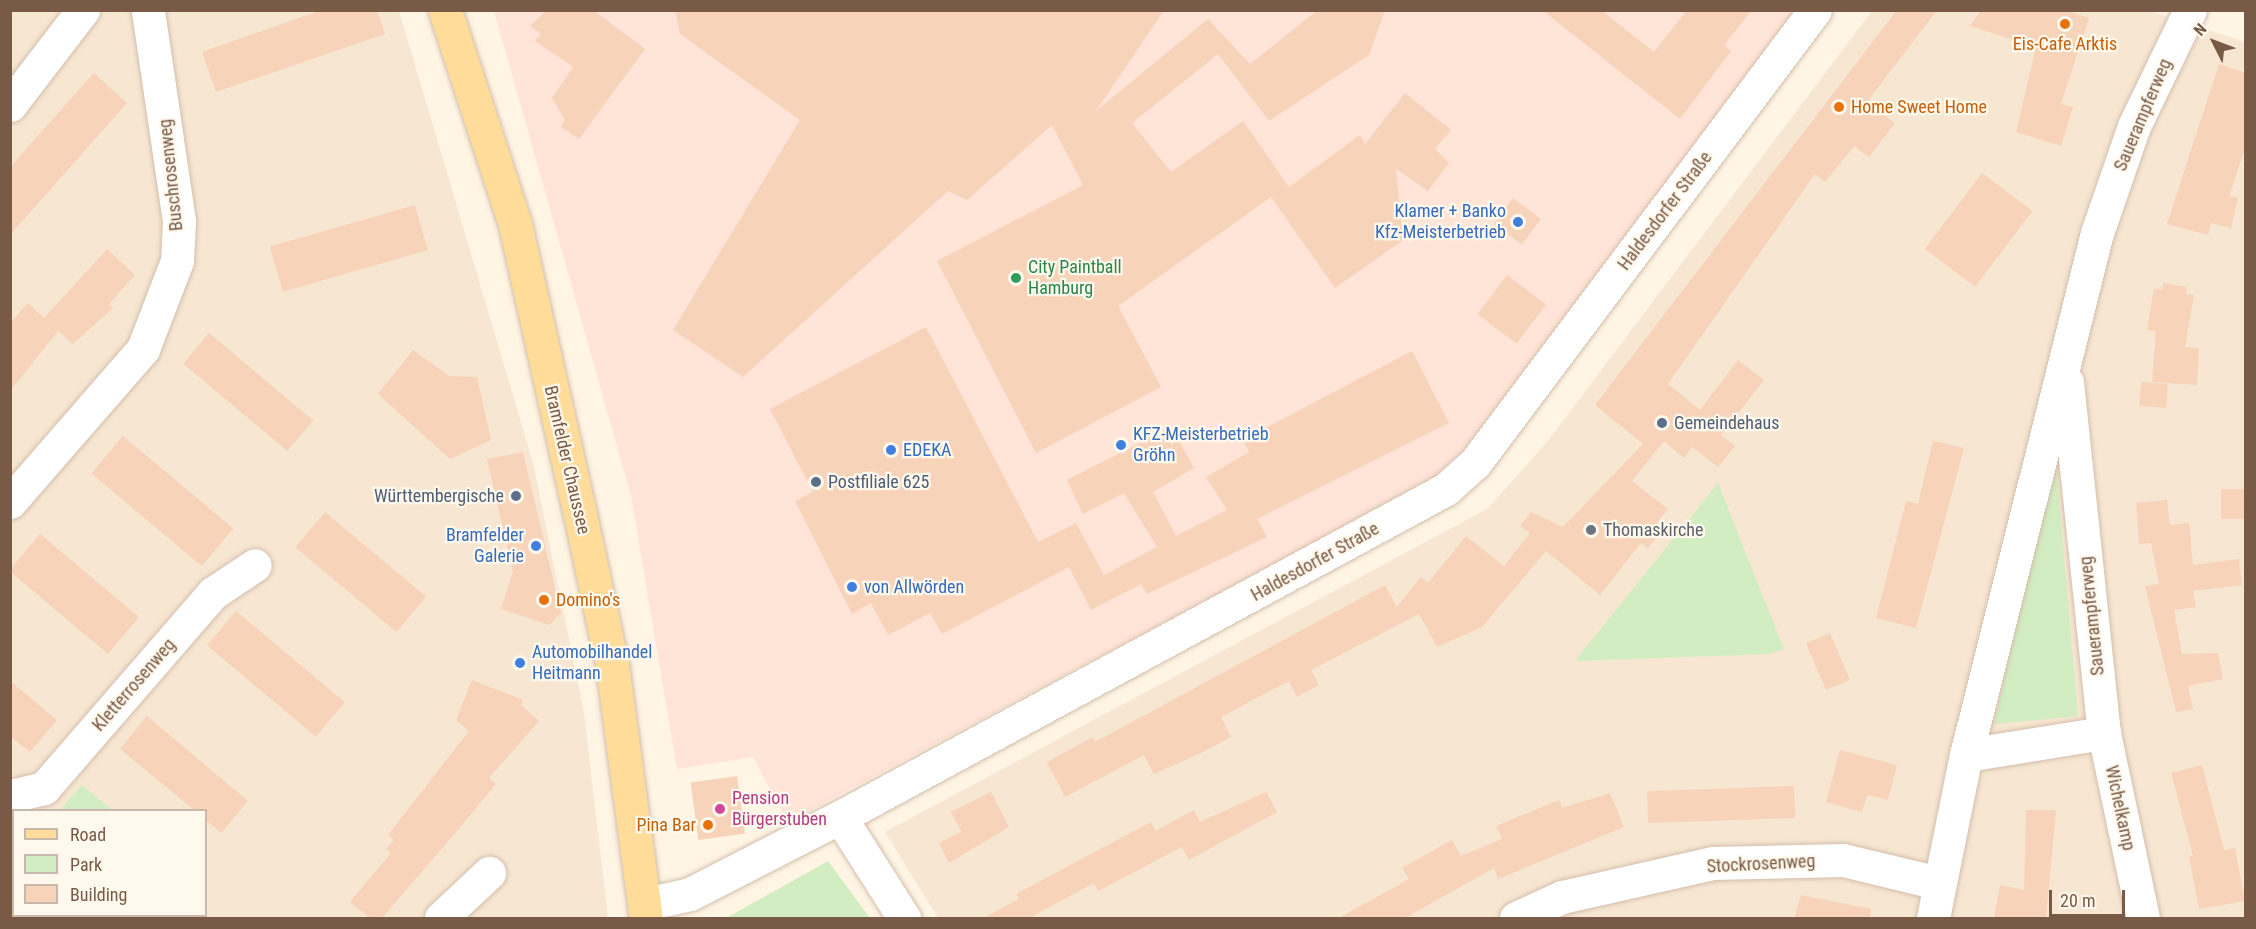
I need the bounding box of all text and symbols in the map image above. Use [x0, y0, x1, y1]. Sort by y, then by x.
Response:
north arrow [2184, 12, 2244, 72]
marker: Eis-Cafe Arktis [2058, 17, 2072, 31]
text: N [2190, 20, 2211, 40]
place label: Eis-Cafe Arktis [2013, 33, 2117, 55]
street label: Sauerampferweg [2110, 56, 2176, 174]
place label: Home Sweet Home [1851, 96, 1987, 118]
marker: Home Sweet Home [1832, 100, 1846, 114]
street label: Buschrosenweg [154, 118, 188, 232]
street label: Haldesdorfer Straße [1613, 147, 1717, 275]
place label: Klamer + Banko Kfz-Meisterbetrieb [1375, 201, 1506, 244]
marker: Klamer + Banko Kfz-Meisterbetrieb [1511, 215, 1525, 229]
place label: City Paintball Hamburg [1028, 257, 1122, 300]
marker: City Paintball Hamburg [1009, 271, 1023, 285]
street label: Bramfelder Chaussee [539, 384, 595, 536]
place label: Gemeindehaus [1674, 412, 1780, 434]
marker: Gemeindehaus [1655, 416, 1669, 430]
place label: KFZ-Meisterbetrieb Gröhn [1133, 424, 1269, 466]
marker: KFZ-Meisterbetrieb Gröhn [1114, 438, 1128, 452]
place label: EDEKA [903, 439, 951, 461]
marker: EDEKA [884, 443, 898, 457]
place label: Postfiliale 625 [828, 471, 929, 493]
marker: Postfiliale 625 [809, 475, 823, 489]
place label: Württembergische [374, 485, 504, 507]
marker: Württembergische [509, 489, 523, 503]
street label: Haldesdorfer Straße [1247, 518, 1383, 606]
place label: Thomaskirche [1603, 519, 1703, 541]
marker: Thomaskirche [1584, 523, 1598, 537]
place label: Bramfelder Galerie [446, 525, 524, 568]
marker: Bramfelder Galerie [529, 539, 543, 553]
street label: Sauerampferweg [2075, 555, 2109, 677]
place label: von Allwörden [864, 576, 964, 598]
marker: von Allwörden [845, 580, 859, 594]
place label: Domino's [556, 589, 620, 611]
marker: Domino's [537, 593, 551, 607]
street label: Kletterrosenweg [88, 634, 180, 736]
place label: Automobilhandel Heitmann [532, 642, 652, 684]
marker: Automobilhandel Heitmann [513, 656, 527, 670]
street label: Wichelkamp [2100, 763, 2140, 853]
place label: Pension Bürgerstuben [732, 788, 827, 830]
marker: Pension Bürgerstuben [713, 802, 727, 816]
legend [12, 809, 207, 917]
place label: Pina Bar [636, 814, 696, 836]
marker: Pina Bar [701, 818, 715, 832]
text: Road [70, 824, 106, 845]
street label: Stockrosenweg [1706, 850, 1816, 878]
text: Park [70, 854, 102, 875]
scale bar [2052, 878, 2128, 916]
text: Building [70, 884, 127, 905]
text: 20 m [2060, 890, 2095, 911]

